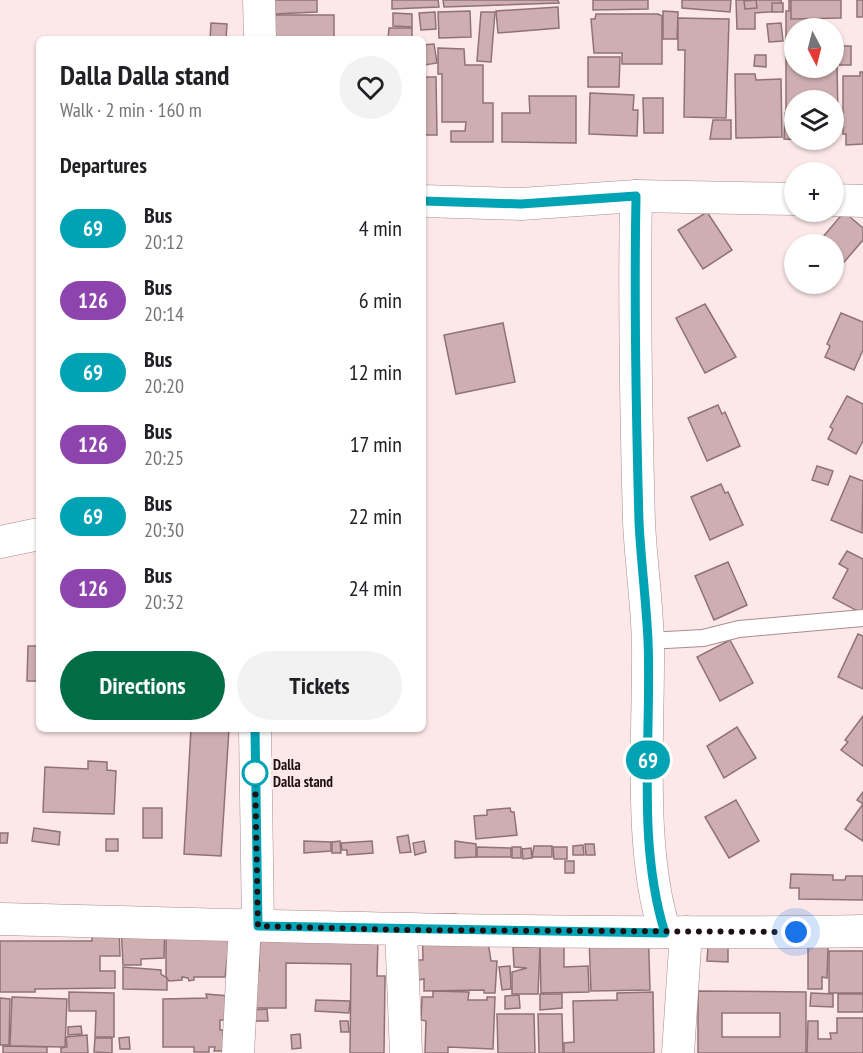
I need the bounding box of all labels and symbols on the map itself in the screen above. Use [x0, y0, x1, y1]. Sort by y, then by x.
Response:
north arrow [784, 18, 844, 78]
line badge: 69 [621, 740, 675, 780]
place label: Dalla Dalla stand [273, 755, 333, 791]
marker: Dalla Dalla stand [242, 760, 268, 786]
your location [781, 917, 811, 947]

